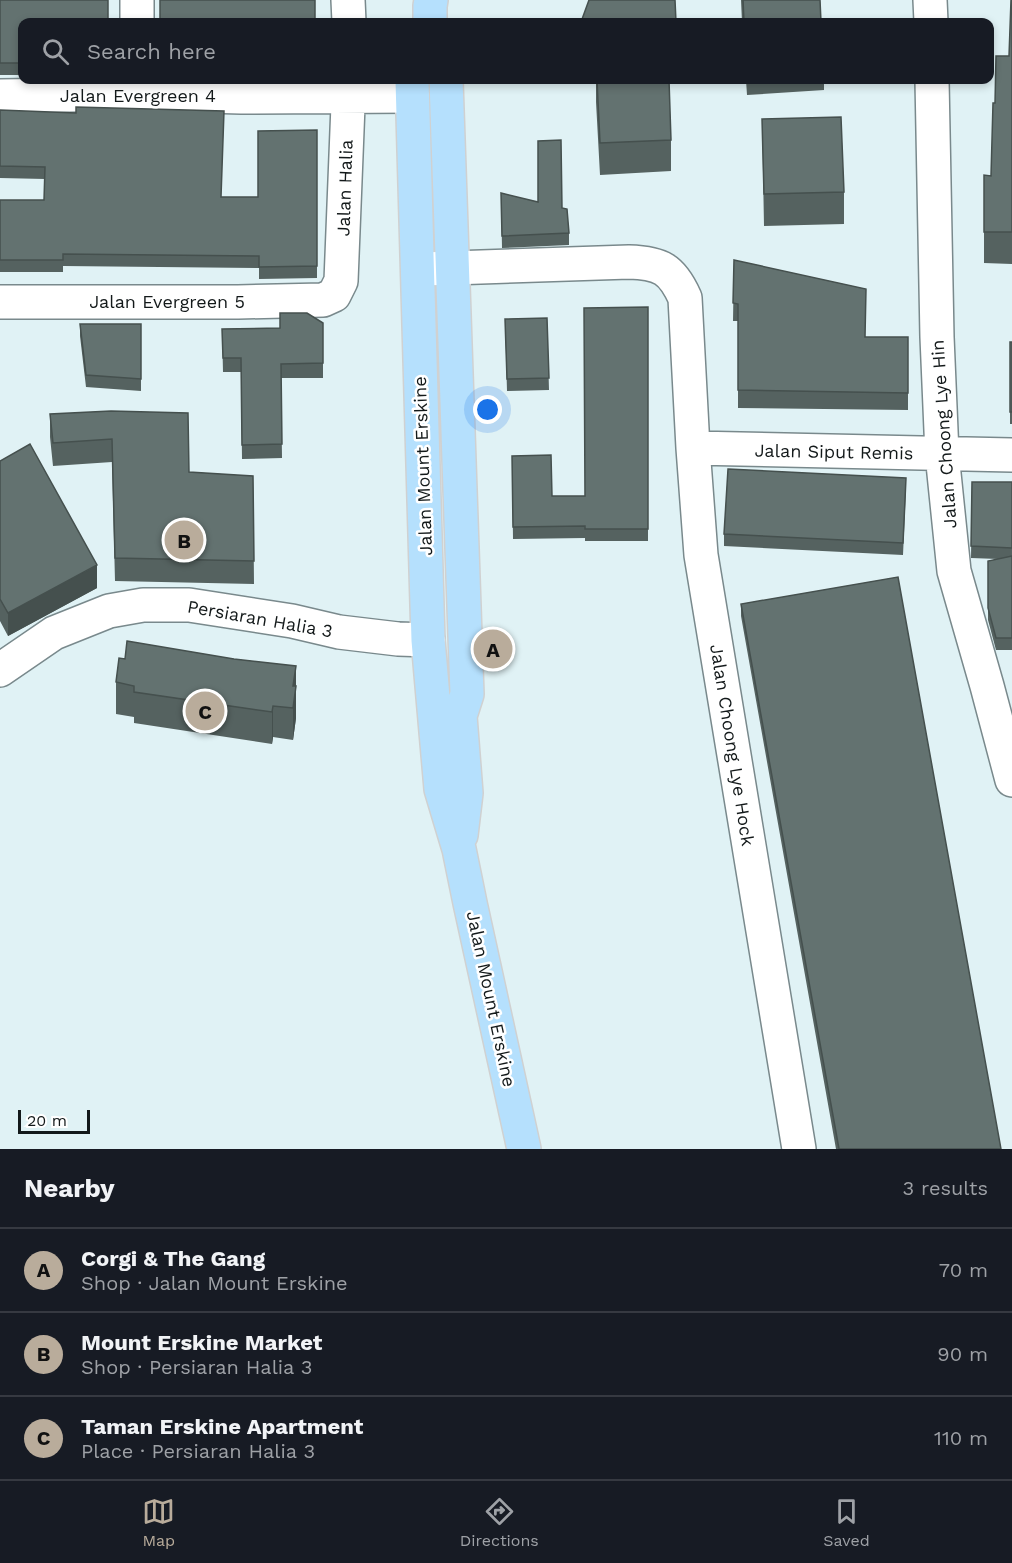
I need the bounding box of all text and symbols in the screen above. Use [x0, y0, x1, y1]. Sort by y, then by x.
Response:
search box [18, 18, 994, 84]
icon: search [39, 35, 72, 68]
text: Search here [87, 39, 216, 64]
street label: Jalan Evergreen 4 [60, 85, 216, 106]
street label: Jalan Halia [332, 139, 357, 237]
street label: Jalan Evergreen 5 [89, 291, 245, 312]
street label: Jalan Choong Lye Hin [926, 339, 961, 529]
street label: Jalan Mount Erskine [409, 376, 436, 556]
your location [473, 395, 502, 424]
street label: Jalan Siput Remis [754, 440, 914, 463]
pin: B [164, 518, 204, 562]
street label: Persiaran Halia 3 [186, 595, 334, 642]
pin: A [474, 626, 512, 672]
street label: Jalan Choong Lye Hock [706, 642, 759, 847]
pin: C [186, 688, 224, 734]
street label: Jalan Mount Erskine [463, 909, 520, 1089]
scale bar [18, 1107, 90, 1134]
text: 20 m [27, 1111, 67, 1130]
text: Nearby [24, 1173, 115, 1203]
text: 3 results [903, 1176, 988, 1200]
text: Corgi & The Gang [81, 1246, 265, 1271]
text: A [37, 1258, 50, 1282]
text: 70 m [939, 1258, 988, 1282]
text: Shop · Jalan Mount Erskine [81, 1271, 348, 1295]
text: Mount Erskine Market [81, 1330, 322, 1355]
text: B [37, 1342, 50, 1366]
text: 90 m [937, 1342, 988, 1366]
text: Shop · Persiaran Halia 3 [81, 1355, 312, 1379]
text: Taman Erskine Apartment [81, 1414, 363, 1439]
text: C [37, 1426, 50, 1450]
text: 110 m [934, 1426, 988, 1450]
text: Place · Persiaran Halia 3 [81, 1439, 315, 1463]
tab: Map [142, 1495, 175, 1550]
tab: Directions [460, 1495, 539, 1550]
tab: Saved [823, 1495, 870, 1550]

